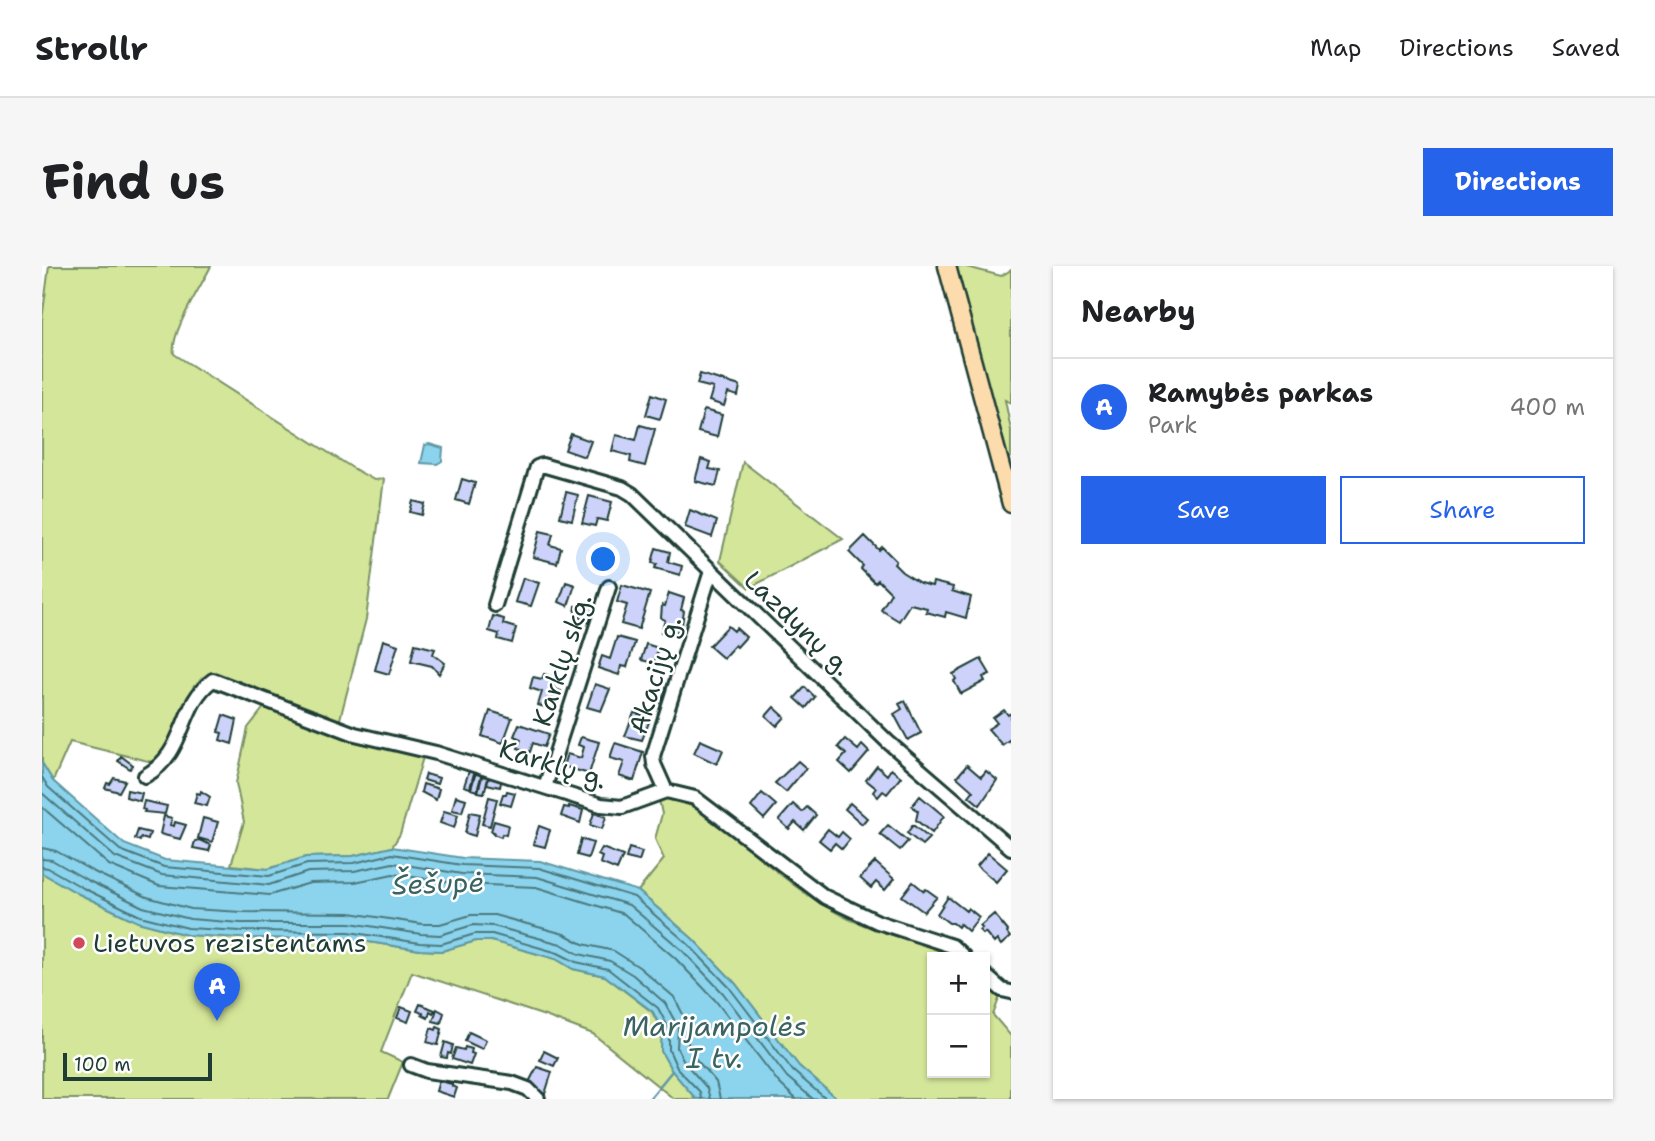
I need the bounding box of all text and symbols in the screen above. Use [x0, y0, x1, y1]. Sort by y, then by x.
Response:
text: Strollr [35, 26, 148, 71]
text: Map [1310, 32, 1361, 64]
text: Directions [1399, 32, 1514, 64]
text: Saved [1552, 32, 1620, 64]
button: Directions [1423, 148, 1613, 216]
text: Find us [42, 149, 225, 215]
text: Nearby [1081, 291, 1196, 332]
text: Ramybės parkas [1148, 375, 1373, 410]
text: A [1095, 392, 1113, 422]
text: 400 m [1509, 392, 1585, 422]
text: Park [1148, 410, 1197, 440]
button: Save [1081, 476, 1326, 544]
button: Share [1340, 476, 1585, 544]
your location [586, 542, 620, 576]
street label: Lazdynų g. [737, 562, 860, 683]
street label: Karklų skg. [524, 589, 599, 731]
street label: Akacijų g. [620, 612, 689, 738]
street label: Karklų g. [495, 731, 611, 797]
water label: Šešupė [391, 862, 485, 904]
place label: Lietuvos rezistentams [93, 925, 367, 960]
marker: Lietuvos rezistentams [71, 935, 87, 951]
map controls [927, 952, 990, 1078]
button: + [927, 952, 990, 1015]
pin: A [194, 963, 240, 1021]
water label: Marijampolės I tv. [623, 1007, 807, 1077]
button: − [927, 1015, 990, 1078]
scale bar [63, 1050, 212, 1082]
text: 100 m [74, 1052, 131, 1077]

